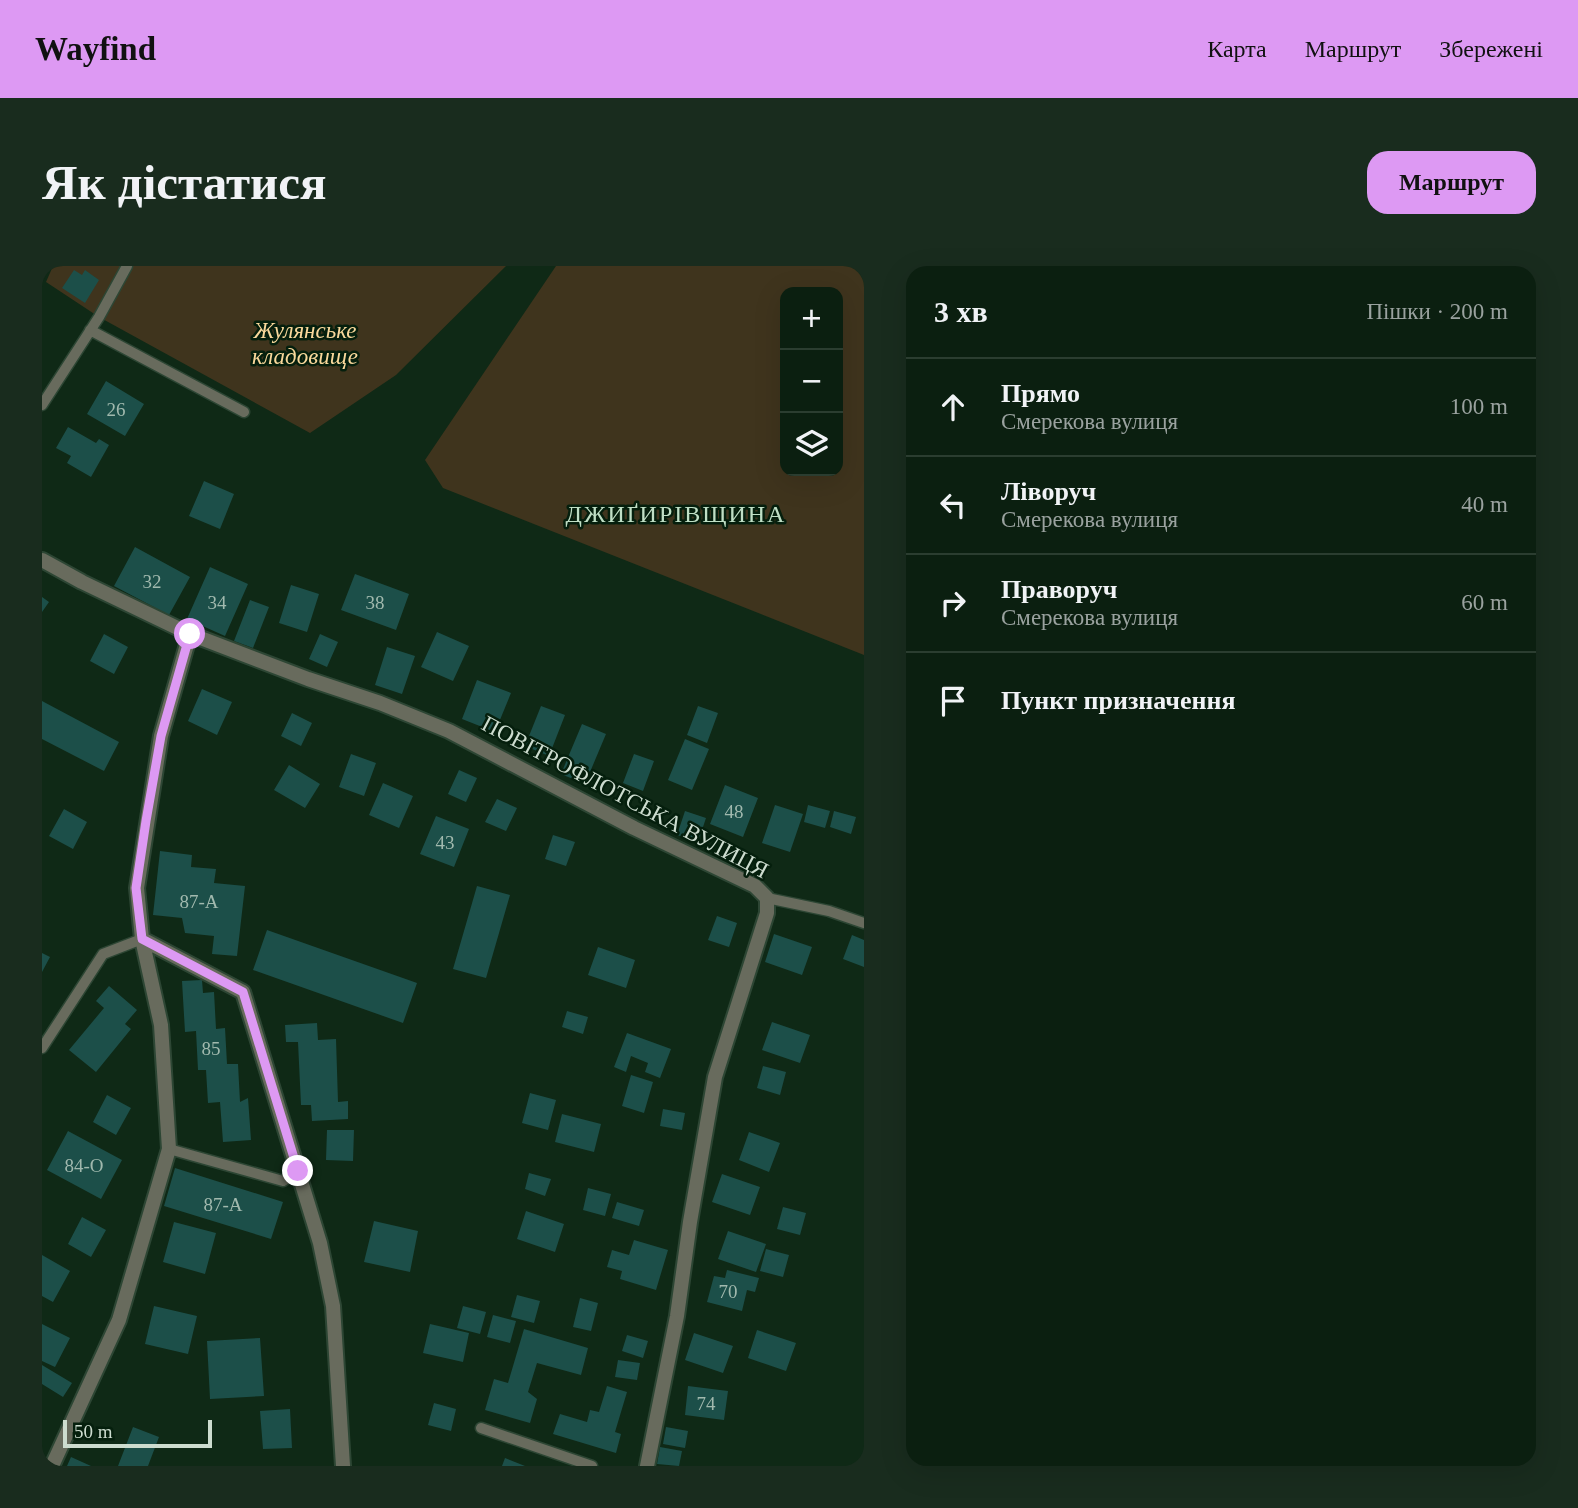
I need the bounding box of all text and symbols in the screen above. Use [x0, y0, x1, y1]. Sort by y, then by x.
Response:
text: Wayfind [35, 31, 156, 67]
text: Карта [1207, 36, 1267, 62]
text: Маршрут [1305, 36, 1401, 62]
text: Збережені [1439, 36, 1543, 62]
button: Маршрут [1367, 151, 1536, 214]
text: Як дістатися [42, 155, 326, 210]
map controls [780, 287, 843, 476]
button: + [780, 287, 843, 350]
text: 3 хв [934, 295, 988, 328]
text: Пішки · 200 m [1367, 299, 1508, 324]
park label: Жулянське кладовище [252, 318, 358, 369]
button: − [780, 350, 843, 413]
text: Прямо [1001, 379, 1080, 408]
icon: ahead [934, 388, 972, 426]
text: 100 m [1450, 394, 1508, 419]
house number: 26 [107, 399, 126, 420]
text: Смерекова вулиця [1001, 409, 1178, 434]
button: layers [780, 413, 843, 476]
text: Ліворуч [1001, 477, 1096, 506]
icon: left [934, 486, 972, 524]
text: 40 m [1461, 492, 1508, 517]
district label: ДЖИҐИРІВЩИНА [566, 501, 786, 527]
text: Смерекова вулиця [1001, 507, 1178, 532]
house number: 32 [143, 571, 162, 592]
text: Праворуч [1001, 575, 1117, 604]
icon: right [934, 584, 972, 622]
text: 60 m [1461, 590, 1508, 615]
house number: 34 [208, 592, 227, 613]
house number: 38 [366, 592, 385, 613]
text: Смерекова вулиця [1001, 605, 1178, 630]
route start [174, 618, 205, 649]
icon: arrive [934, 682, 972, 720]
text: Пункт призначення [1001, 686, 1236, 715]
street label: ПОВІТРОФЛОТСЬКА ВУЛИЦЯ [478, 711, 772, 883]
house number: 48 [725, 801, 744, 822]
house number: 43 [436, 832, 455, 853]
house number: 87-А [179, 891, 219, 912]
house number: 85 [202, 1038, 221, 1059]
house number: 84-О [64, 1155, 104, 1176]
route end [282, 1155, 313, 1186]
house number: 87-А [203, 1194, 243, 1215]
house number: 70 [719, 1281, 738, 1302]
house number: 74 [697, 1393, 716, 1414]
scale bar [63, 1417, 212, 1449]
text: 50 m [74, 1421, 113, 1442]

